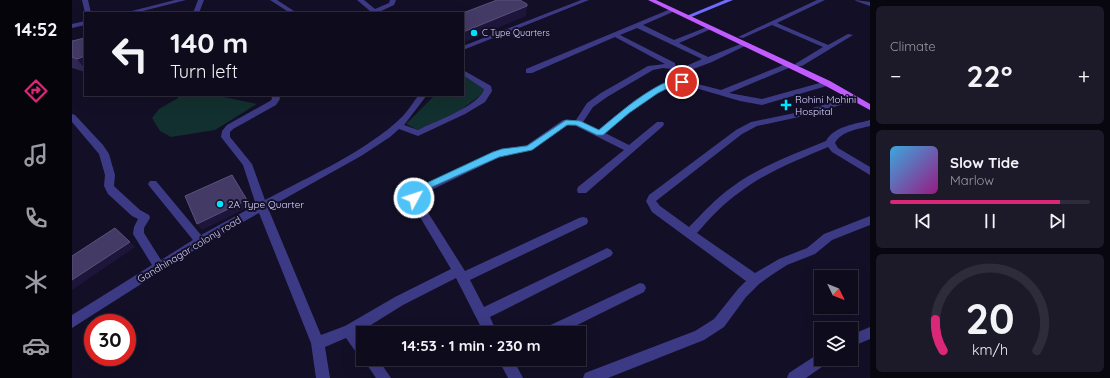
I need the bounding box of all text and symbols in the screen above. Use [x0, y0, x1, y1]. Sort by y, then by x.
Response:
text: 14:52 [14, 18, 58, 41]
text: 140 m [170, 25, 248, 60]
place label: C Type Quarters [482, 27, 550, 38]
icon: left [104, 28, 156, 80]
marker: C Type Quarters [469, 28, 479, 38]
text: Climate [890, 38, 936, 54]
text: 22° [967, 57, 1012, 95]
text: Turn left [170, 60, 238, 83]
text: − [890, 62, 901, 90]
text: + [1078, 62, 1090, 90]
pin [665, 65, 699, 99]
icon: arrive [671, 71, 693, 93]
icon: directions [22, 77, 50, 105]
place label: Rohini Mohini Hospital [795, 93, 856, 118]
marker: Rohini Mohini Hospital [780, 99, 792, 111]
icon: music [22, 141, 50, 169]
text: Slow Tide [950, 153, 1019, 172]
text: Marlow [950, 172, 994, 188]
position arrow [393, 177, 435, 219]
place label: 2A Type Quarter [228, 198, 304, 211]
marker: 2A Type Quarter [215, 199, 225, 209]
icon: phone [22, 204, 50, 232]
icon: previous [912, 210, 934, 232]
icon: pause [979, 210, 1001, 232]
icon: next [1046, 210, 1068, 232]
street label: Gandhinagar colony road [135, 213, 244, 286]
icon: climate [22, 268, 50, 296]
north arrow [814, 270, 858, 314]
map controls [814, 270, 858, 366]
text: 20 [965, 292, 1015, 344]
speed limit sign: 30 [84, 314, 136, 366]
button: layers [814, 322, 858, 366]
icon: car [22, 332, 50, 360]
text: 14:53 · 1 min · 230 m [401, 336, 541, 355]
text: km/h [972, 341, 1008, 359]

